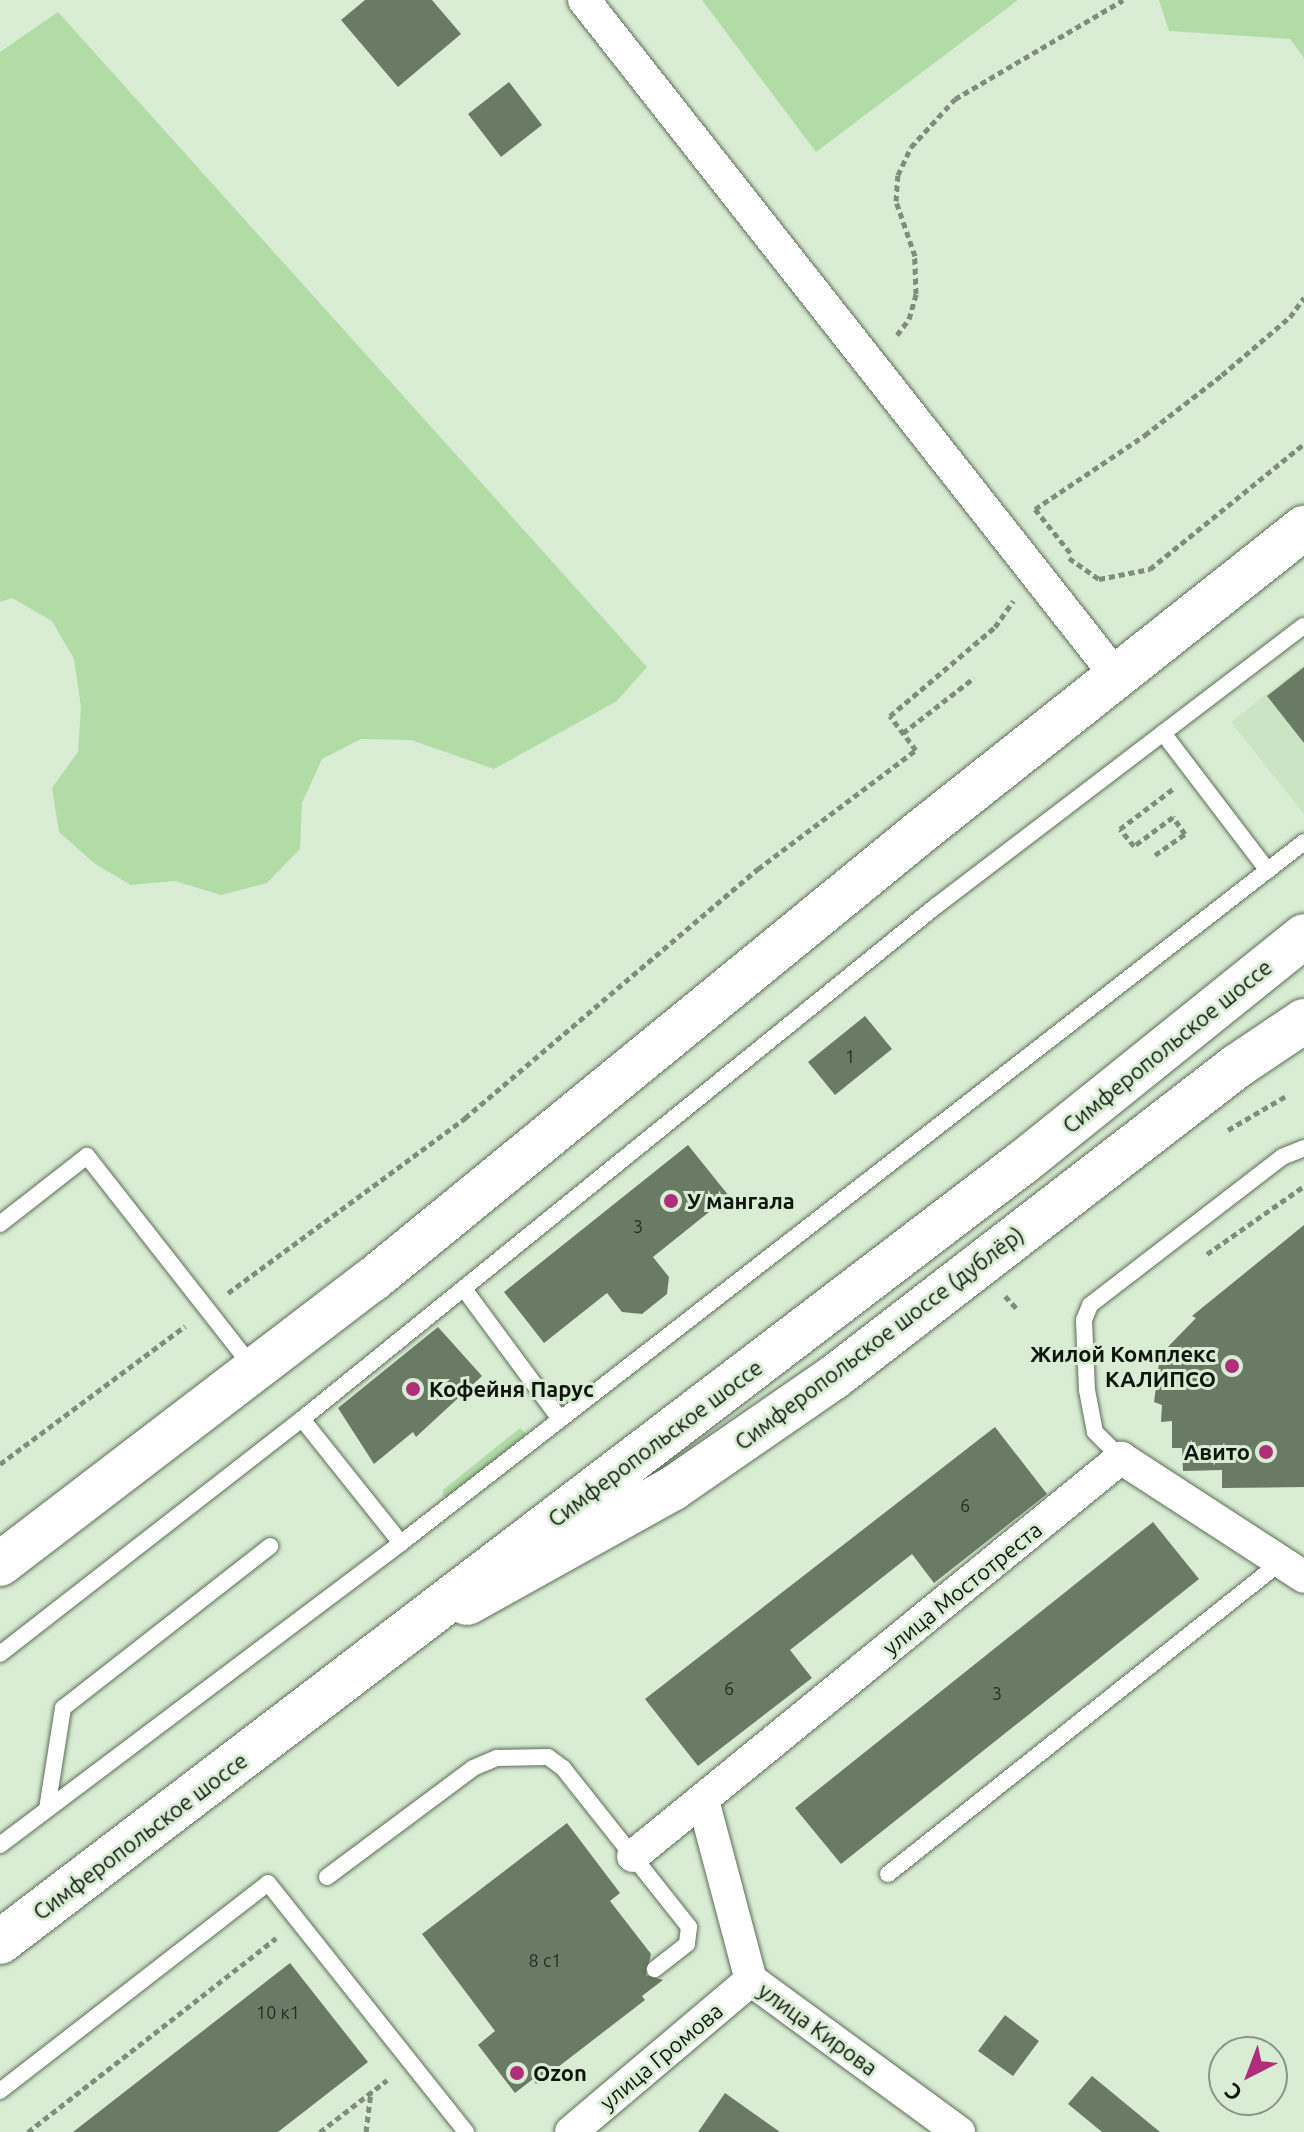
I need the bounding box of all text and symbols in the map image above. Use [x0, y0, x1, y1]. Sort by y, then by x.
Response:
street label: Симферопольское шоссе [1057, 954, 1277, 1138]
house number: 1 [845, 1045, 855, 1067]
place label: У мангала [687, 1188, 795, 1214]
marker: У мангала [662, 1192, 680, 1210]
house number: 3 [633, 1215, 643, 1237]
street label: Симферопольское шоссе (дублёр) [729, 1221, 1029, 1455]
place label: Жилой Комплекс КАЛИПСО [1030, 1340, 1216, 1392]
street label: Симферопольское шоссе [543, 1354, 767, 1532]
marker: Жилой Комплекс КАЛИПСО [1223, 1357, 1241, 1375]
place label: Кофейня Парус [429, 1376, 594, 1402]
marker: Кофейня Парус [404, 1380, 422, 1398]
place label: Авито [1184, 1439, 1250, 1465]
marker: Авито [1257, 1443, 1275, 1461]
house number: 6 [960, 1494, 970, 1516]
street label: улица Мостотреста [877, 1516, 1047, 1660]
house number: 6 [724, 1677, 734, 1699]
house number: 3 [992, 1682, 1002, 1704]
street label: Симферопольское шоссе [28, 1747, 252, 1925]
house number: 8 с1 [529, 1949, 561, 1971]
street label: улица Кирова [753, 1977, 883, 2081]
street label: улица Громова [594, 1997, 728, 2115]
house number: 10 к1 [256, 2001, 300, 2023]
north arrow [1208, 2036, 1288, 2116]
place label: Ozon [533, 2060, 587, 2086]
marker: Ozon [508, 2064, 526, 2082]
text: С [1219, 2079, 1247, 2107]

